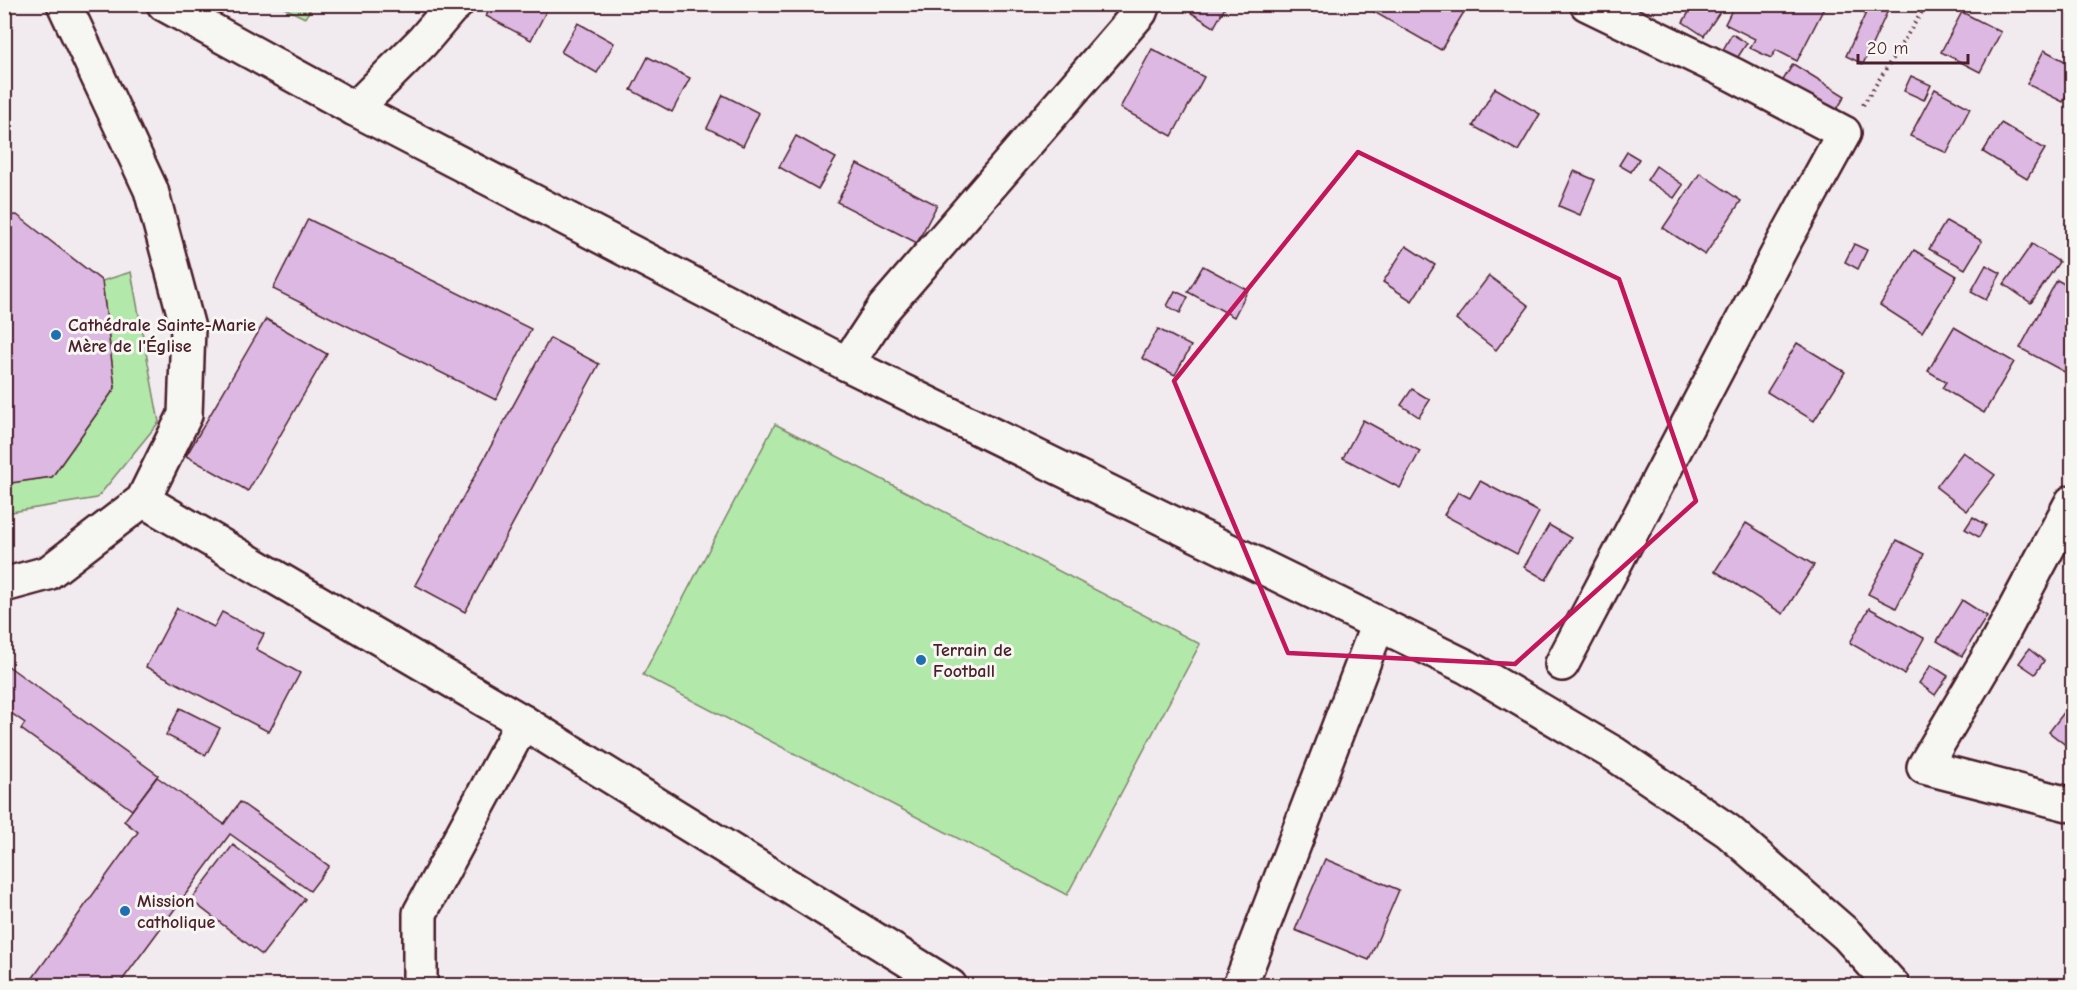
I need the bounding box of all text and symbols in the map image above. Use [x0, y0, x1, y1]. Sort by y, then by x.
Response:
scale bar [1858, 27, 1968, 65]
text: 20 m [1867, 38, 1908, 59]
place label: Cathédrale Sainte-Marie Mère de l'Église [68, 315, 256, 357]
marker: Cathédrale Sainte-Marie Mère de l'Église [49, 328, 63, 342]
place label: Terrain de Football [933, 640, 1012, 682]
marker: Terrain de Football [914, 653, 928, 667]
place label: Mission catholique [137, 891, 215, 933]
marker: Mission catholique [118, 904, 132, 918]

